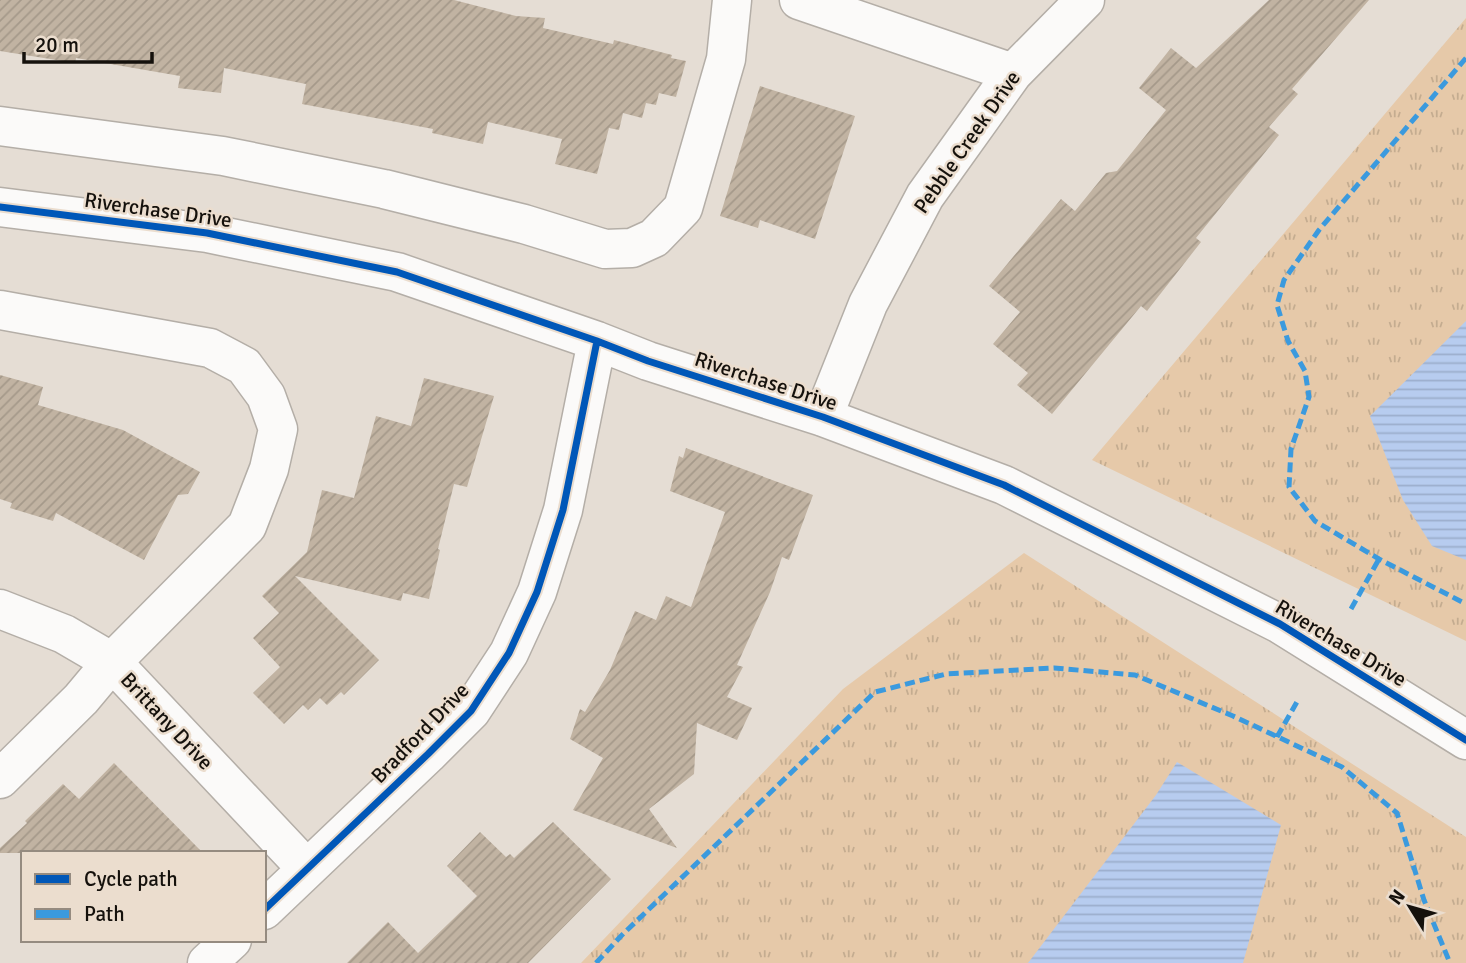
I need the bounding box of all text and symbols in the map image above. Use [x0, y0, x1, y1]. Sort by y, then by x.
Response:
scale bar [24, 21, 152, 65]
text: 20 m [35, 32, 79, 58]
street label: Pebble Creek Drive [908, 66, 1026, 218]
street label: Riverchase Drive [83, 187, 233, 233]
street label: Riverchase Drive [691, 346, 841, 416]
street label: Riverchase Drive [1271, 594, 1411, 692]
street label: Brittany Drive [115, 667, 219, 775]
street label: Bradford Drive [366, 677, 474, 789]
legend [21, 851, 266, 942]
text: Cycle path [84, 866, 178, 892]
north arrow [1375, 872, 1445, 942]
text: N [1384, 885, 1411, 910]
text: Path [84, 901, 125, 927]

